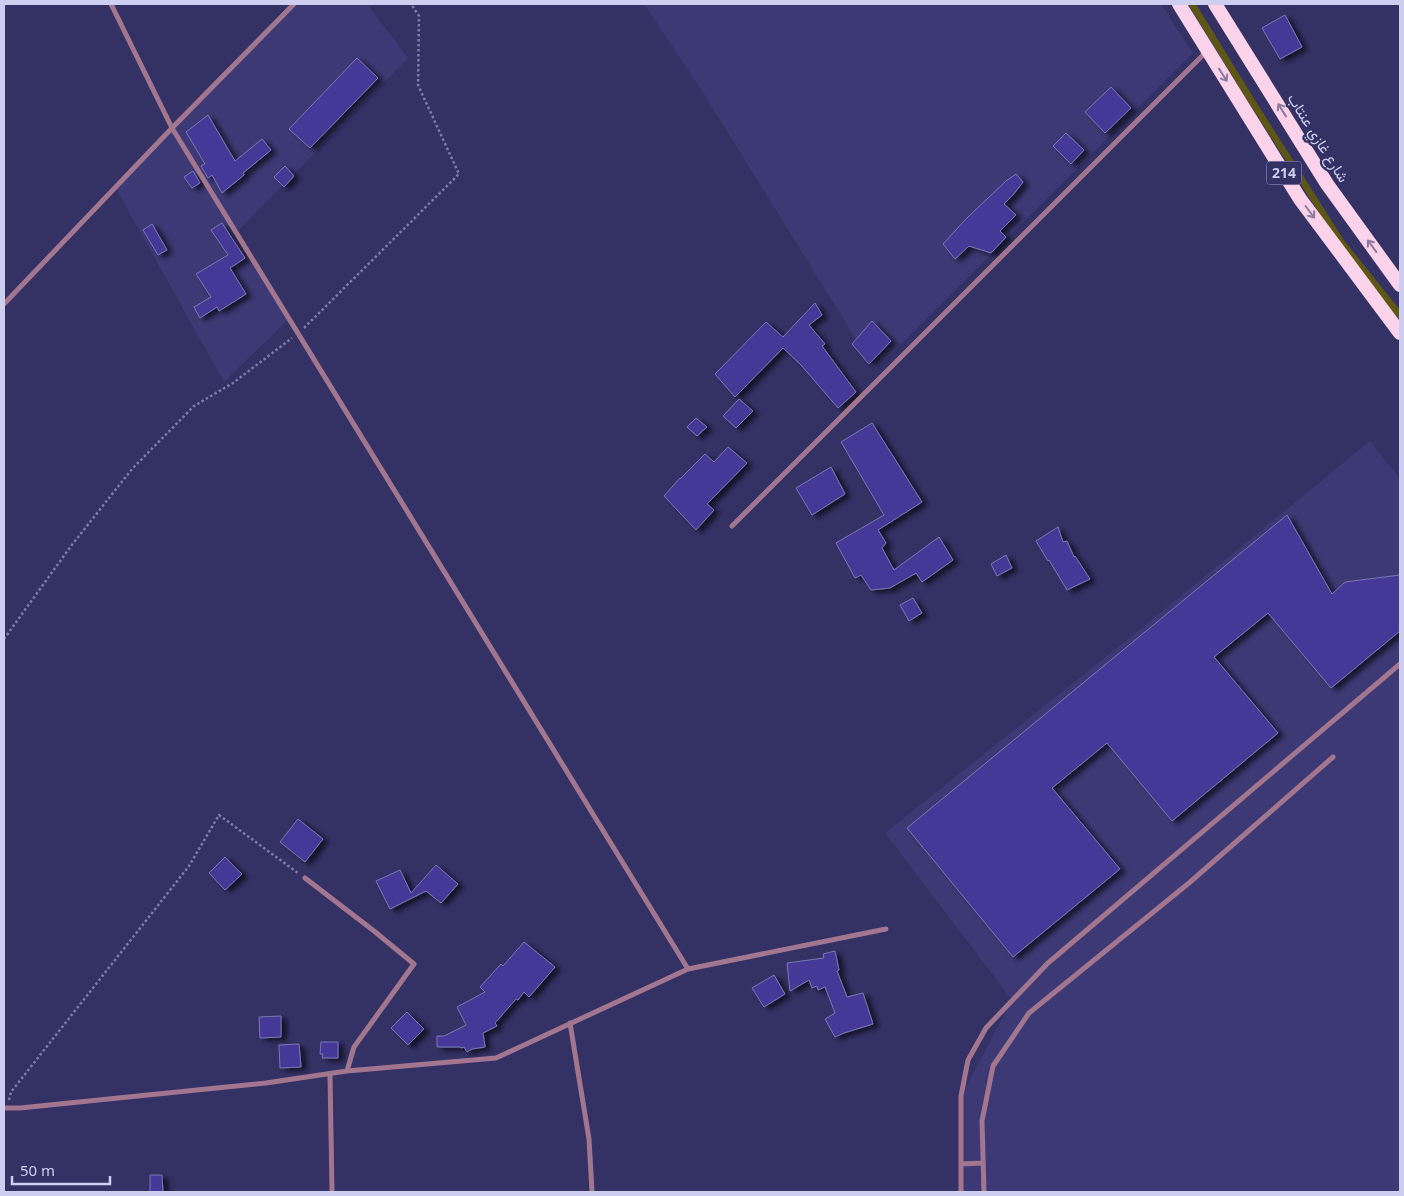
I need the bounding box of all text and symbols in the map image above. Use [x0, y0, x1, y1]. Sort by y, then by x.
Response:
one-way arrow [1218, 68, 1228, 82]
street label: شارع غازي عنتاب [1280, 89, 1354, 188]
one-way arrow [1276, 104, 1286, 118]
road number: 214 [1266, 162, 1302, 184]
one-way arrow [1305, 205, 1315, 219]
one-way arrow [1367, 239, 1377, 253]
scale bar [12, 1154, 110, 1186]
text: 50 m [20, 1160, 55, 1180]

